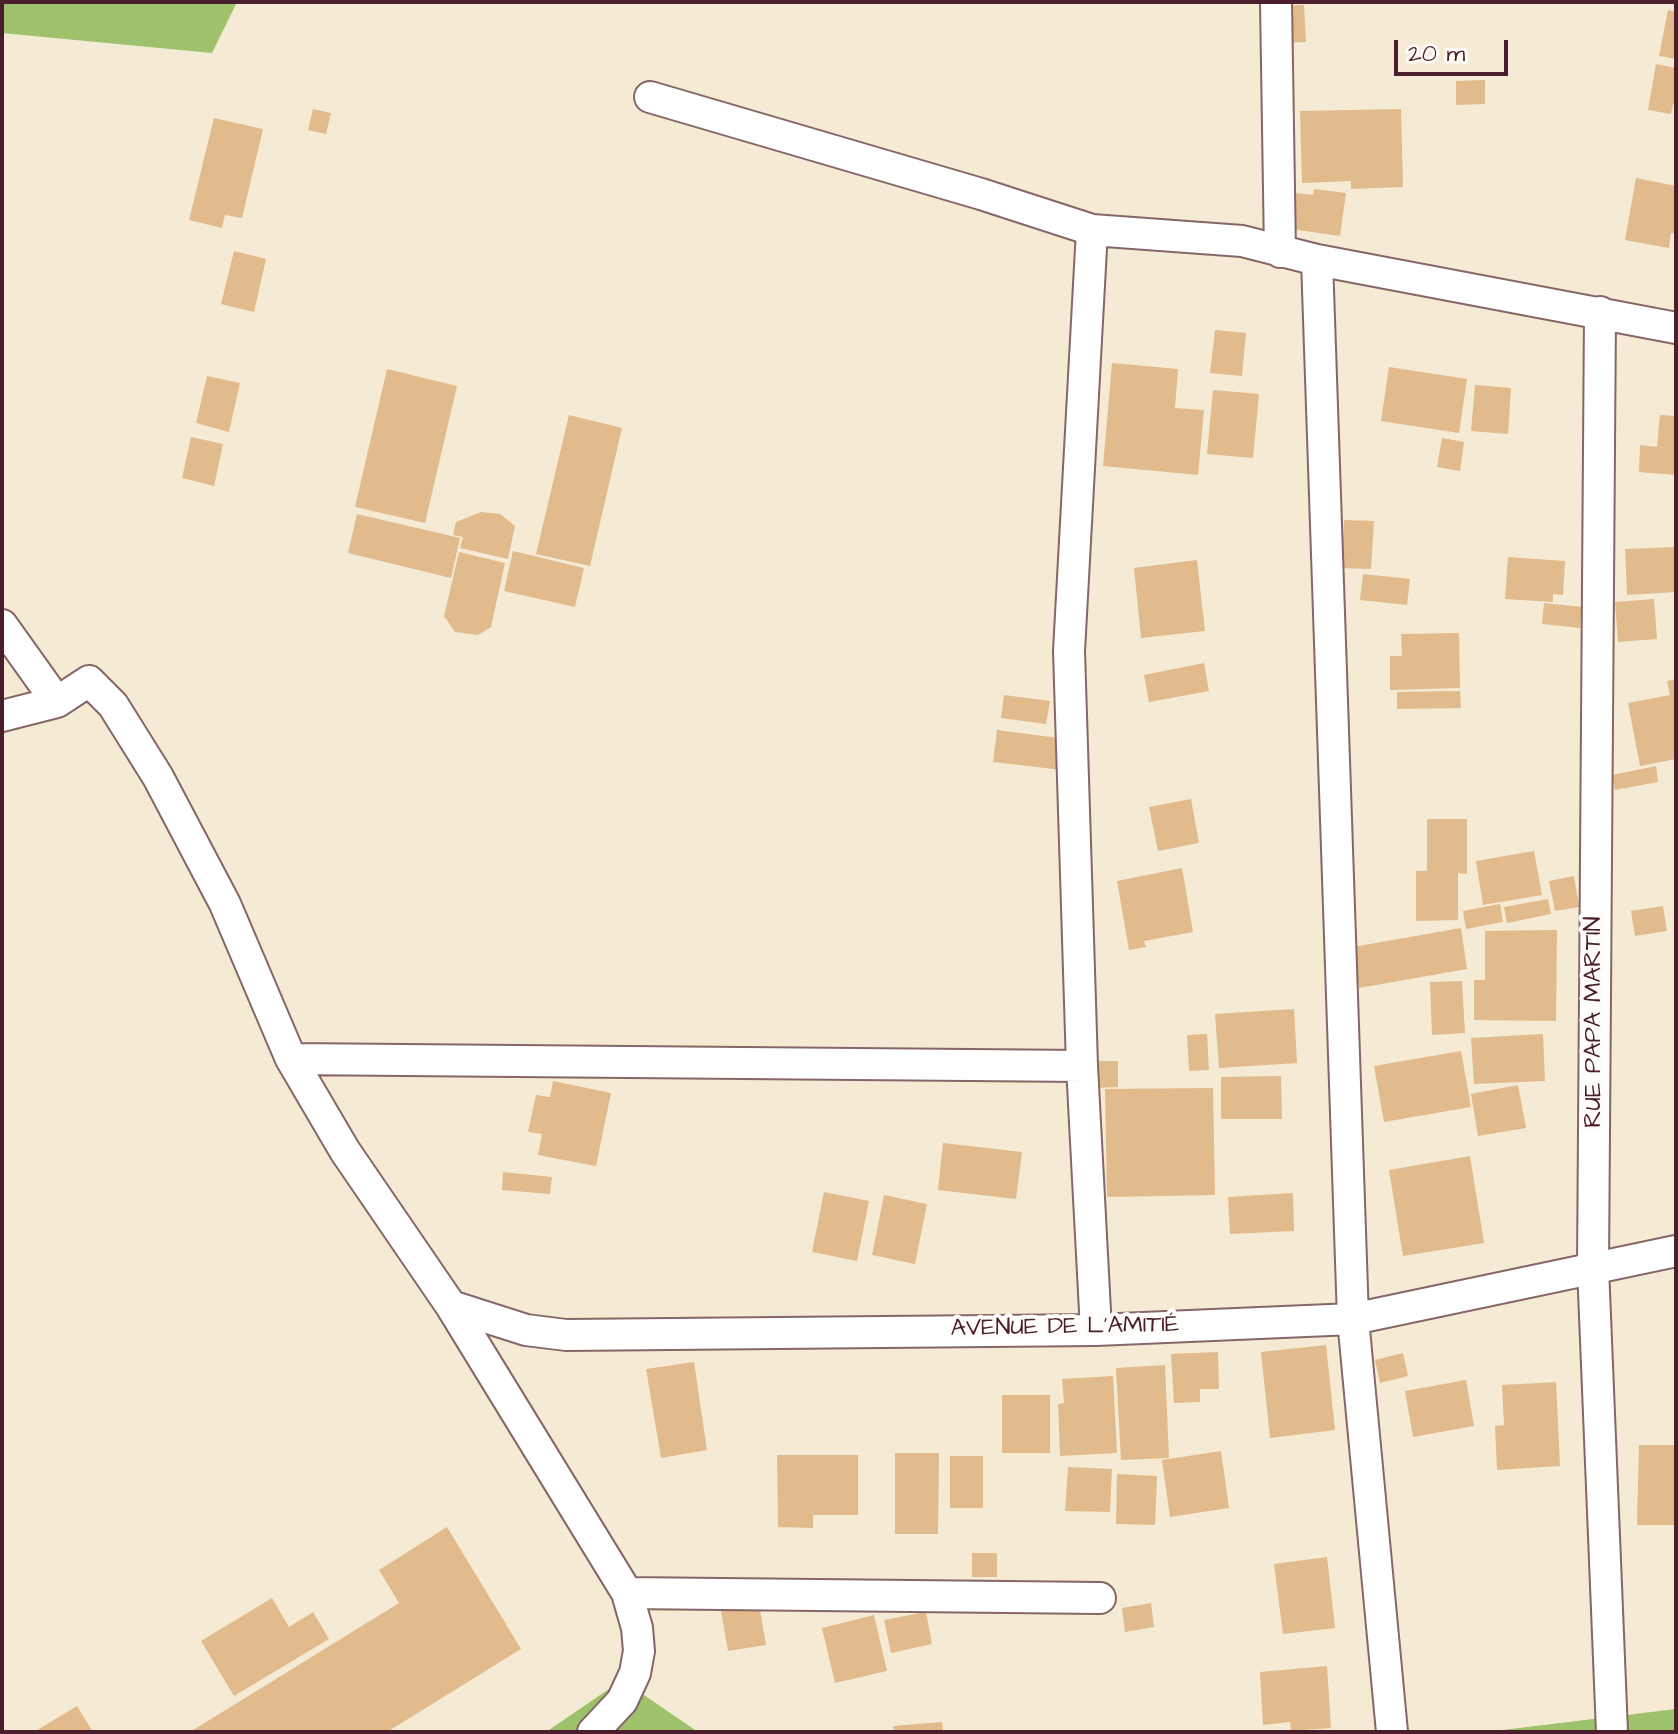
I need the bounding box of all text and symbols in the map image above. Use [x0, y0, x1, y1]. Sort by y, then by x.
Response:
scale bar [1398, 24, 1512, 74]
text: 20 m [1408, 37, 1465, 71]
street label: RUE PAPA MARTIN [1581, 916, 1609, 1128]
street label: AVENUE DE L'AMITIÉ [951, 1312, 1179, 1344]

